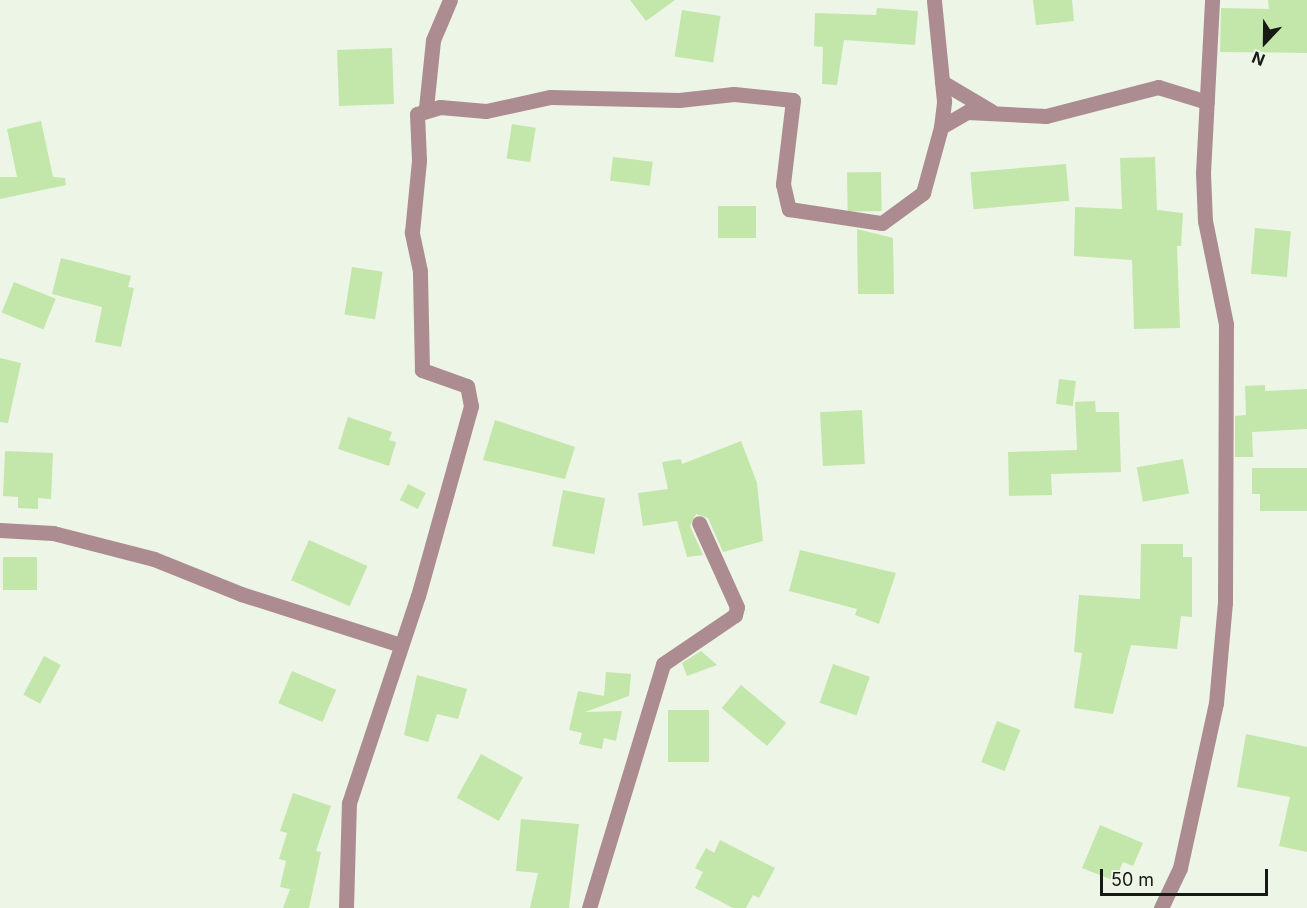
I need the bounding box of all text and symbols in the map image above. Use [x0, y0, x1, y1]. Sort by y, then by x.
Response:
north arrow [1235, 12, 1295, 72]
text: N [1249, 47, 1268, 70]
scale bar [1103, 857, 1271, 895]
text: 50 m [1111, 869, 1154, 890]

